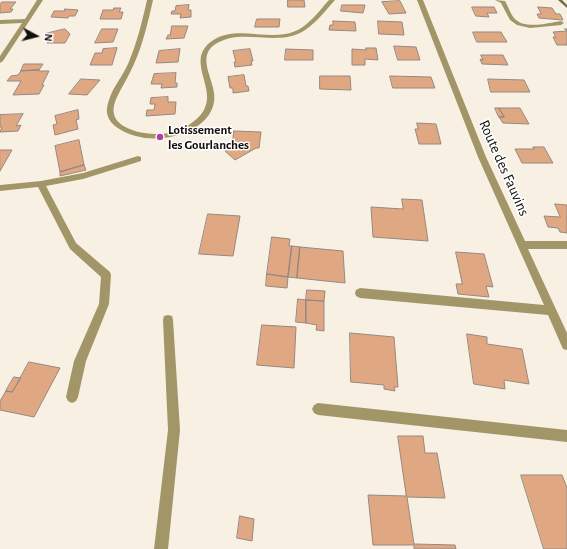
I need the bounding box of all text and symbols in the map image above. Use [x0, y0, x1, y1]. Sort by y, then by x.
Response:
north arrow [16, 16, 56, 56]
text: N [42, 33, 54, 42]
street label: Route des Fauvins [475, 117, 533, 219]
place label: Lotissement les Gourlanches [168, 122, 249, 153]
marker: Lotissement les Gourlanches [155, 132, 165, 142]

